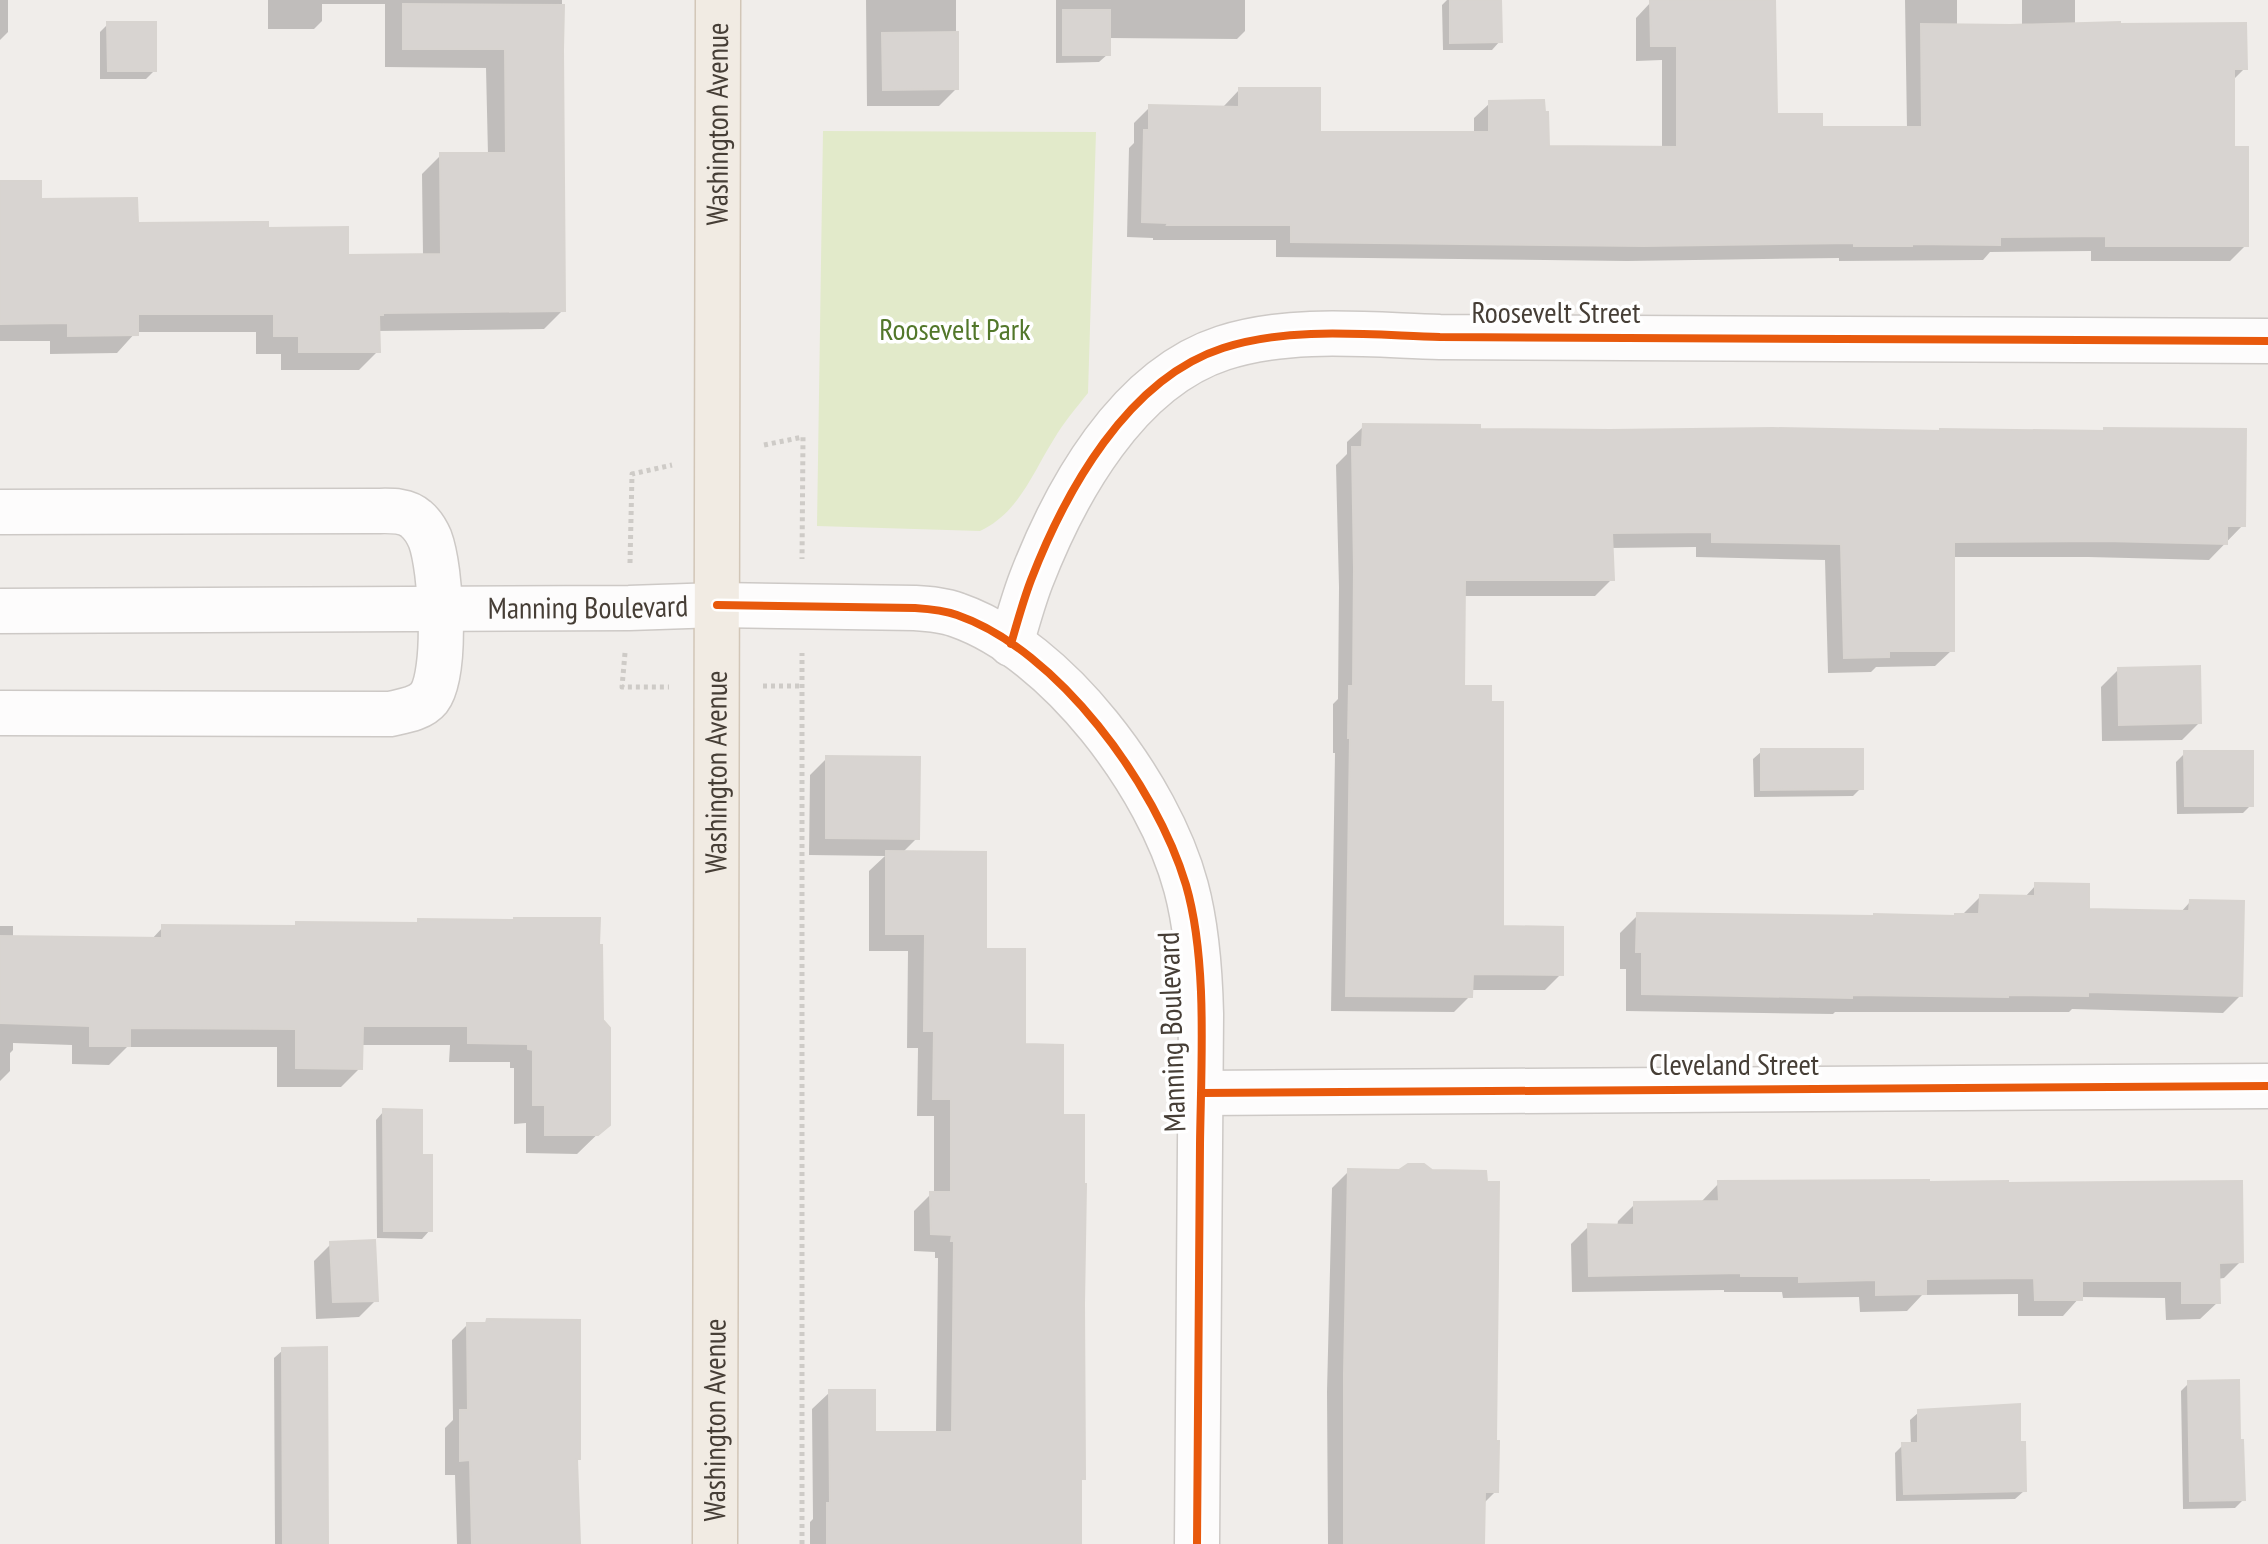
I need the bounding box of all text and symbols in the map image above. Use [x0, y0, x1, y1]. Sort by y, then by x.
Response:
street label: Washington Avenue [697, 23, 736, 225]
street label: Roosevelt Street [1472, 292, 1641, 331]
park label: Roosevelt Park [879, 309, 1031, 348]
street label: Manning Boulevard [488, 585, 689, 627]
street label: Washington Avenue [695, 671, 735, 873]
street label: Manning Boulevard [1148, 931, 1193, 1133]
street label: Cleveland Street [1649, 1044, 1820, 1083]
street label: Washington Avenue [694, 1319, 733, 1521]

